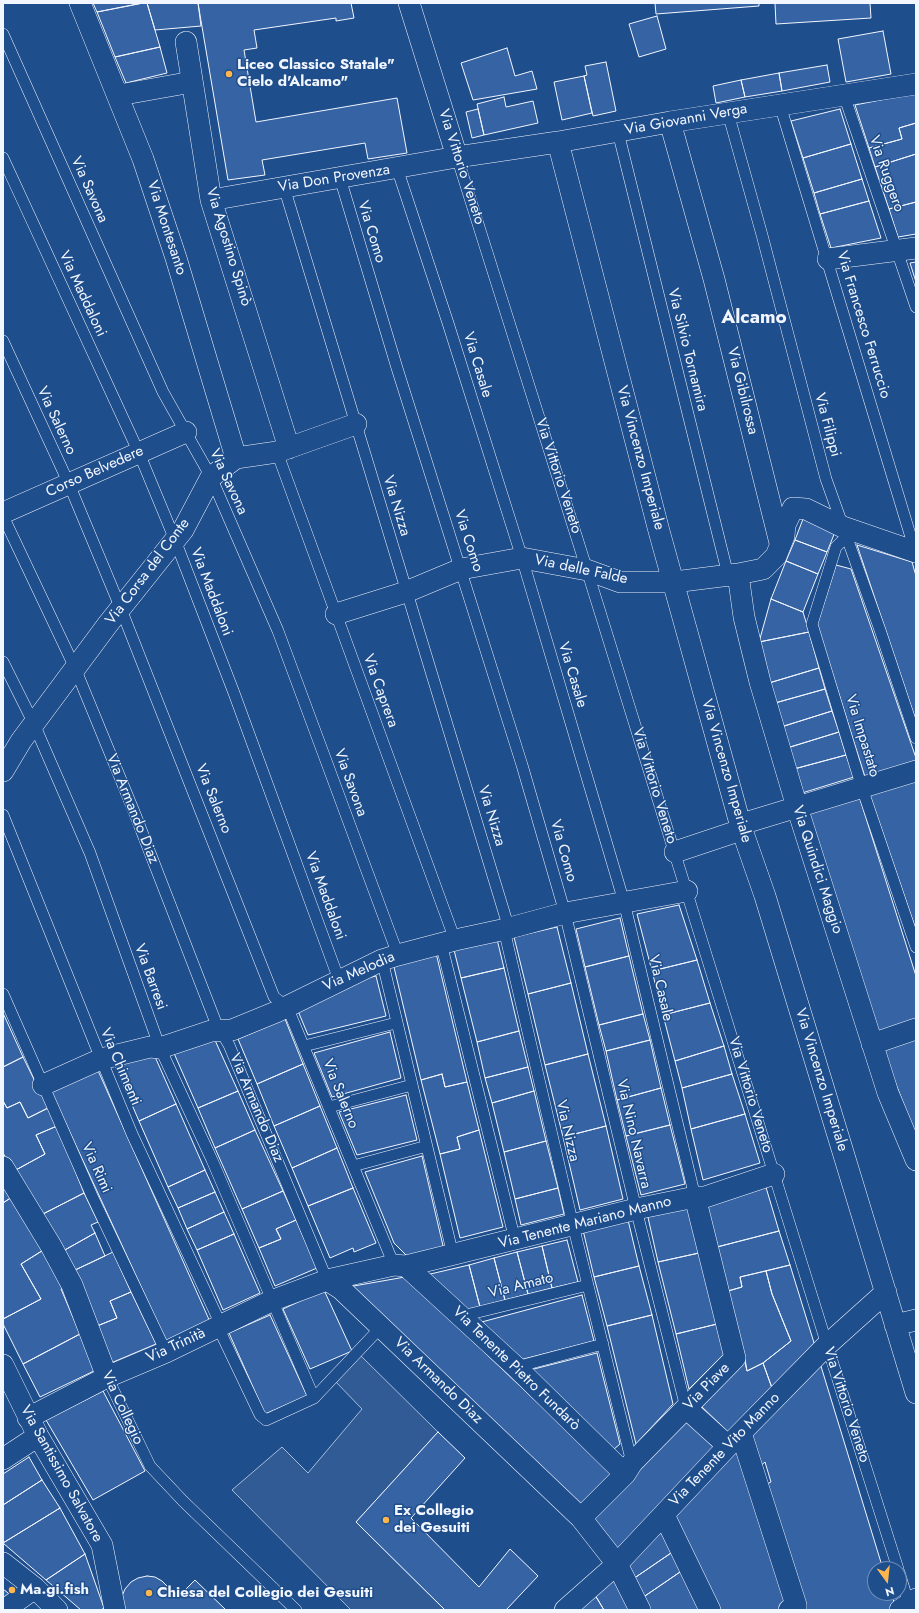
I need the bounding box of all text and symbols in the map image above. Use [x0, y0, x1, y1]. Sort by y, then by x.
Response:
place label: Liceo Classico Statale" Cielo d'Alcamo" [237, 56, 395, 91]
marker: Liceo Classico Statale" Cielo d'Alcamo" [224, 69, 234, 79]
street label: Via Giovanni Verga [623, 100, 749, 140]
street label: Via Vittorio Veneto [434, 107, 488, 227]
street label: Via Ruggero [865, 133, 907, 215]
street label: Via Savona [66, 154, 112, 226]
street label: Via Don Provenza [277, 161, 391, 197]
street label: Via Montesanto [142, 179, 190, 277]
street label: Via Agostino Spinò [201, 186, 255, 308]
street label: Via Como [353, 199, 389, 265]
street label: Via Maddaloni [54, 248, 110, 340]
street label: Via Francesco Ferruccio [832, 249, 894, 401]
street label: Via Silvio Tornamira [663, 287, 711, 413]
district label: Alcamo [721, 307, 787, 329]
street label: Via Casale [459, 330, 495, 400]
street label: Via Gibilrossa [722, 345, 762, 437]
street label: Via Salerno [32, 384, 80, 458]
street label: Via Vincenzo Imperiale [612, 384, 668, 532]
street label: Via Filippi [810, 391, 844, 459]
street label: Via Vittorio Veneto [531, 416, 585, 536]
street label: Corso Belvedere [43, 442, 147, 502]
street label: Via Savona [205, 446, 251, 518]
street label: Via Nizza [378, 473, 414, 539]
street label: Via Como [450, 508, 486, 574]
street label: Via Corsa del Conte [102, 515, 194, 629]
street label: Via Maddaloni [186, 546, 236, 638]
street label: Via delle Falde [533, 551, 629, 589]
street label: Via Casale [554, 640, 590, 710]
street label: Via Caprera [358, 652, 402, 730]
street label: Via Impastato [841, 693, 883, 779]
street label: Via Vincenzo Imperiale [697, 697, 755, 845]
street label: Via Vittorio Veneto [628, 726, 680, 846]
street label: Via Savona [329, 747, 371, 819]
street label: Via Armando Diaz [102, 751, 162, 867]
street label: Via Salerno [191, 762, 235, 836]
street label: Via Nizza [473, 783, 509, 849]
street label: Via Quindici Maggio [788, 804, 846, 936]
street label: Via Como [546, 818, 580, 884]
street label: Via Maddaloni [301, 849, 349, 943]
street label: Via Barresi [130, 942, 170, 1012]
street label: Via Melodia [320, 948, 398, 996]
street label: Via Casale [644, 953, 676, 1023]
street label: Via Vincenzo Imperiale [791, 1006, 851, 1154]
street label: Via Chimenti [96, 1026, 144, 1108]
street label: Via Vittorio Veneto [724, 1035, 776, 1155]
street label: Via Armando Diaz [225, 1051, 287, 1165]
street label: Via Salerno [318, 1057, 362, 1131]
street label: Via Nino Navarra [612, 1078, 654, 1190]
street label: Via Nizza [551, 1099, 583, 1163]
street label: Via Rimi [77, 1140, 115, 1196]
street label: Via Tenente Mariano Manno [497, 1193, 673, 1253]
street label: Via Amato [487, 1269, 555, 1303]
street label: Via Tenente Pietro Fundarò [448, 1303, 584, 1435]
street label: Via Trinità [144, 1325, 208, 1367]
street label: Via Armando Diaz [390, 1334, 486, 1428]
street label: Via Vittorio Veneto [819, 1345, 873, 1465]
street label: Via Piave [680, 1360, 734, 1414]
street label: Via Collegio [97, 1368, 147, 1448]
street label: Via Tenente Vito Manno [666, 1389, 784, 1511]
street label: Via Santissimo Salvatore [16, 1402, 106, 1546]
place label: Ex Collegio dei Gesuiti [394, 1502, 474, 1537]
marker: Ex Collegio dei Gesuiti [381, 1515, 391, 1525]
north arrow [867, 1561, 907, 1601]
place label: Ma.gi.fish [20, 1581, 89, 1599]
text: N [884, 1583, 896, 1600]
place label: Chiesa del Collegio dei Gesuiti [157, 1584, 373, 1602]
marker: Ma.gi.fish [7, 1585, 17, 1595]
marker: Chiesa del Collegio dei Gesuiti [144, 1588, 154, 1598]

